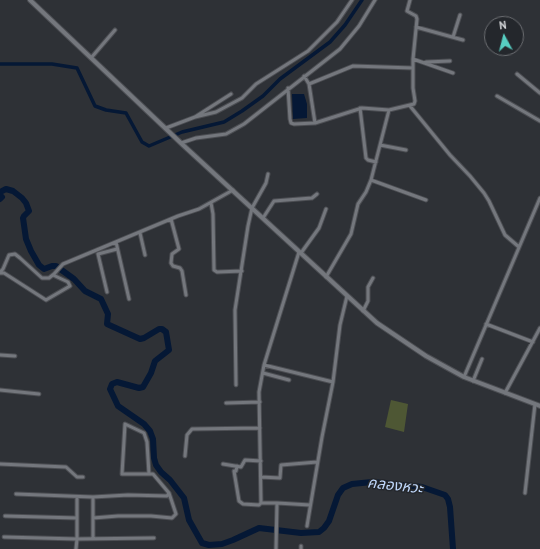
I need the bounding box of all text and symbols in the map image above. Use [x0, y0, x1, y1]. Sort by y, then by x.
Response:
north arrow [484, 16, 524, 56]
text: N [498, 18, 507, 32]
water label: คลองหวะ [366, 474, 424, 498]

